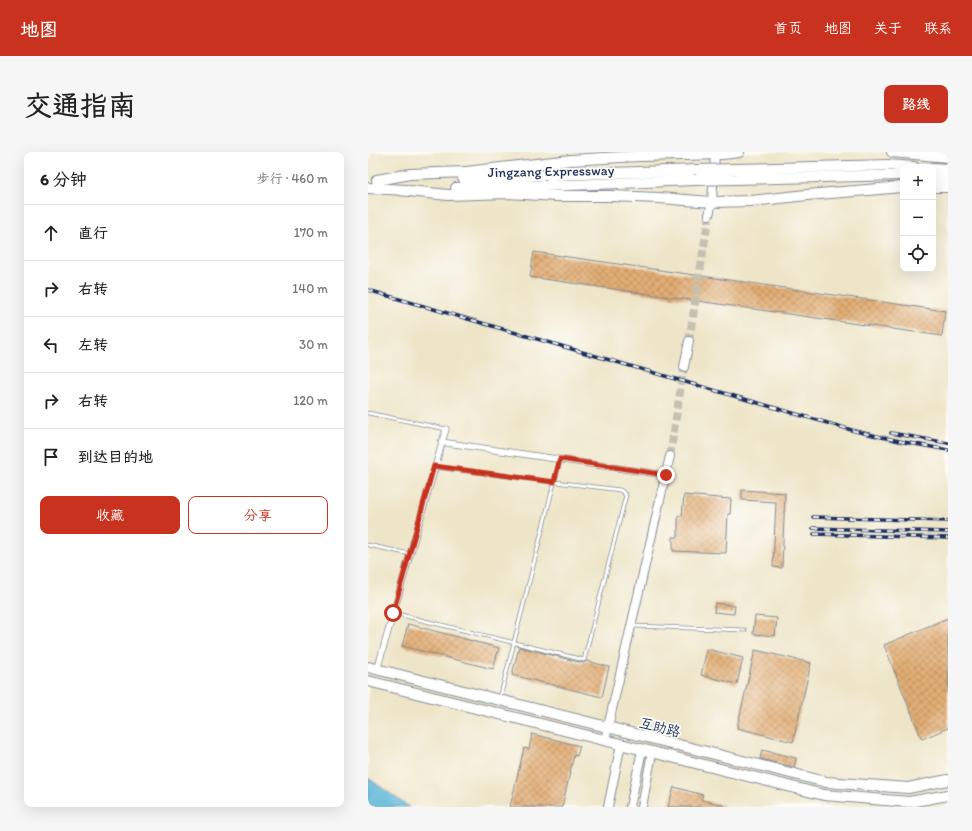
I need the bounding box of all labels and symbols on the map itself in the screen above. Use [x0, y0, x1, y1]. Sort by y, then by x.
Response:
street label: Jingzang Expressway [488, 162, 615, 181]
route end [657, 466, 675, 484]
route start [384, 604, 402, 622]
street label: 互助路 [637, 714, 682, 741]

